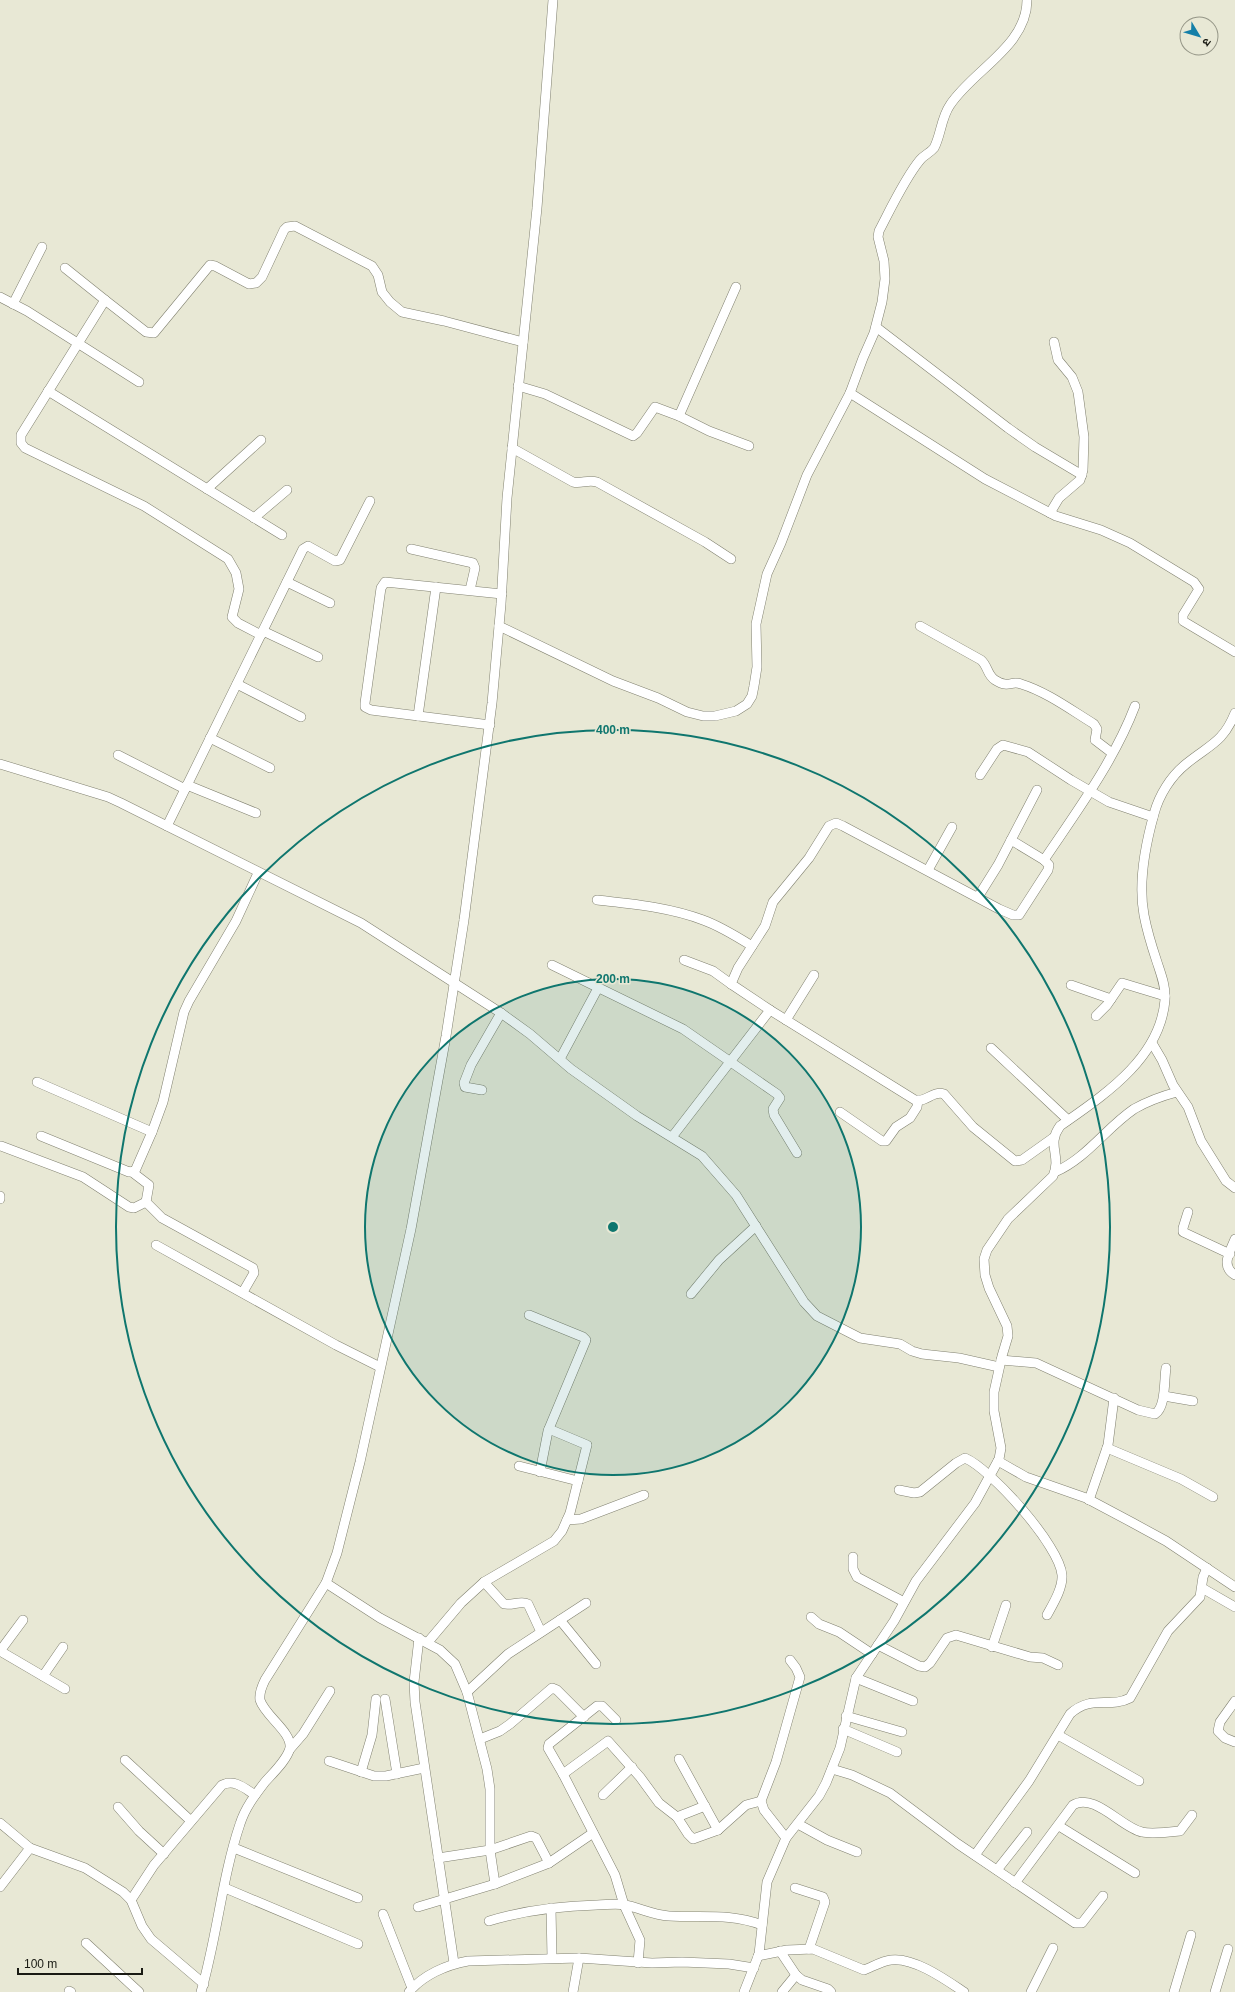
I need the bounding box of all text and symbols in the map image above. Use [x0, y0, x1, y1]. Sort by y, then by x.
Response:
north arrow [1179, 16, 1219, 56]
text: उ [1200, 36, 1214, 49]
text: 400 m [596, 723, 630, 737]
text: 200 m [596, 972, 630, 986]
centre of rings [606, 1220, 620, 1234]
scale bar [18, 1950, 142, 1976]
text: 100 m [24, 1957, 57, 1971]

